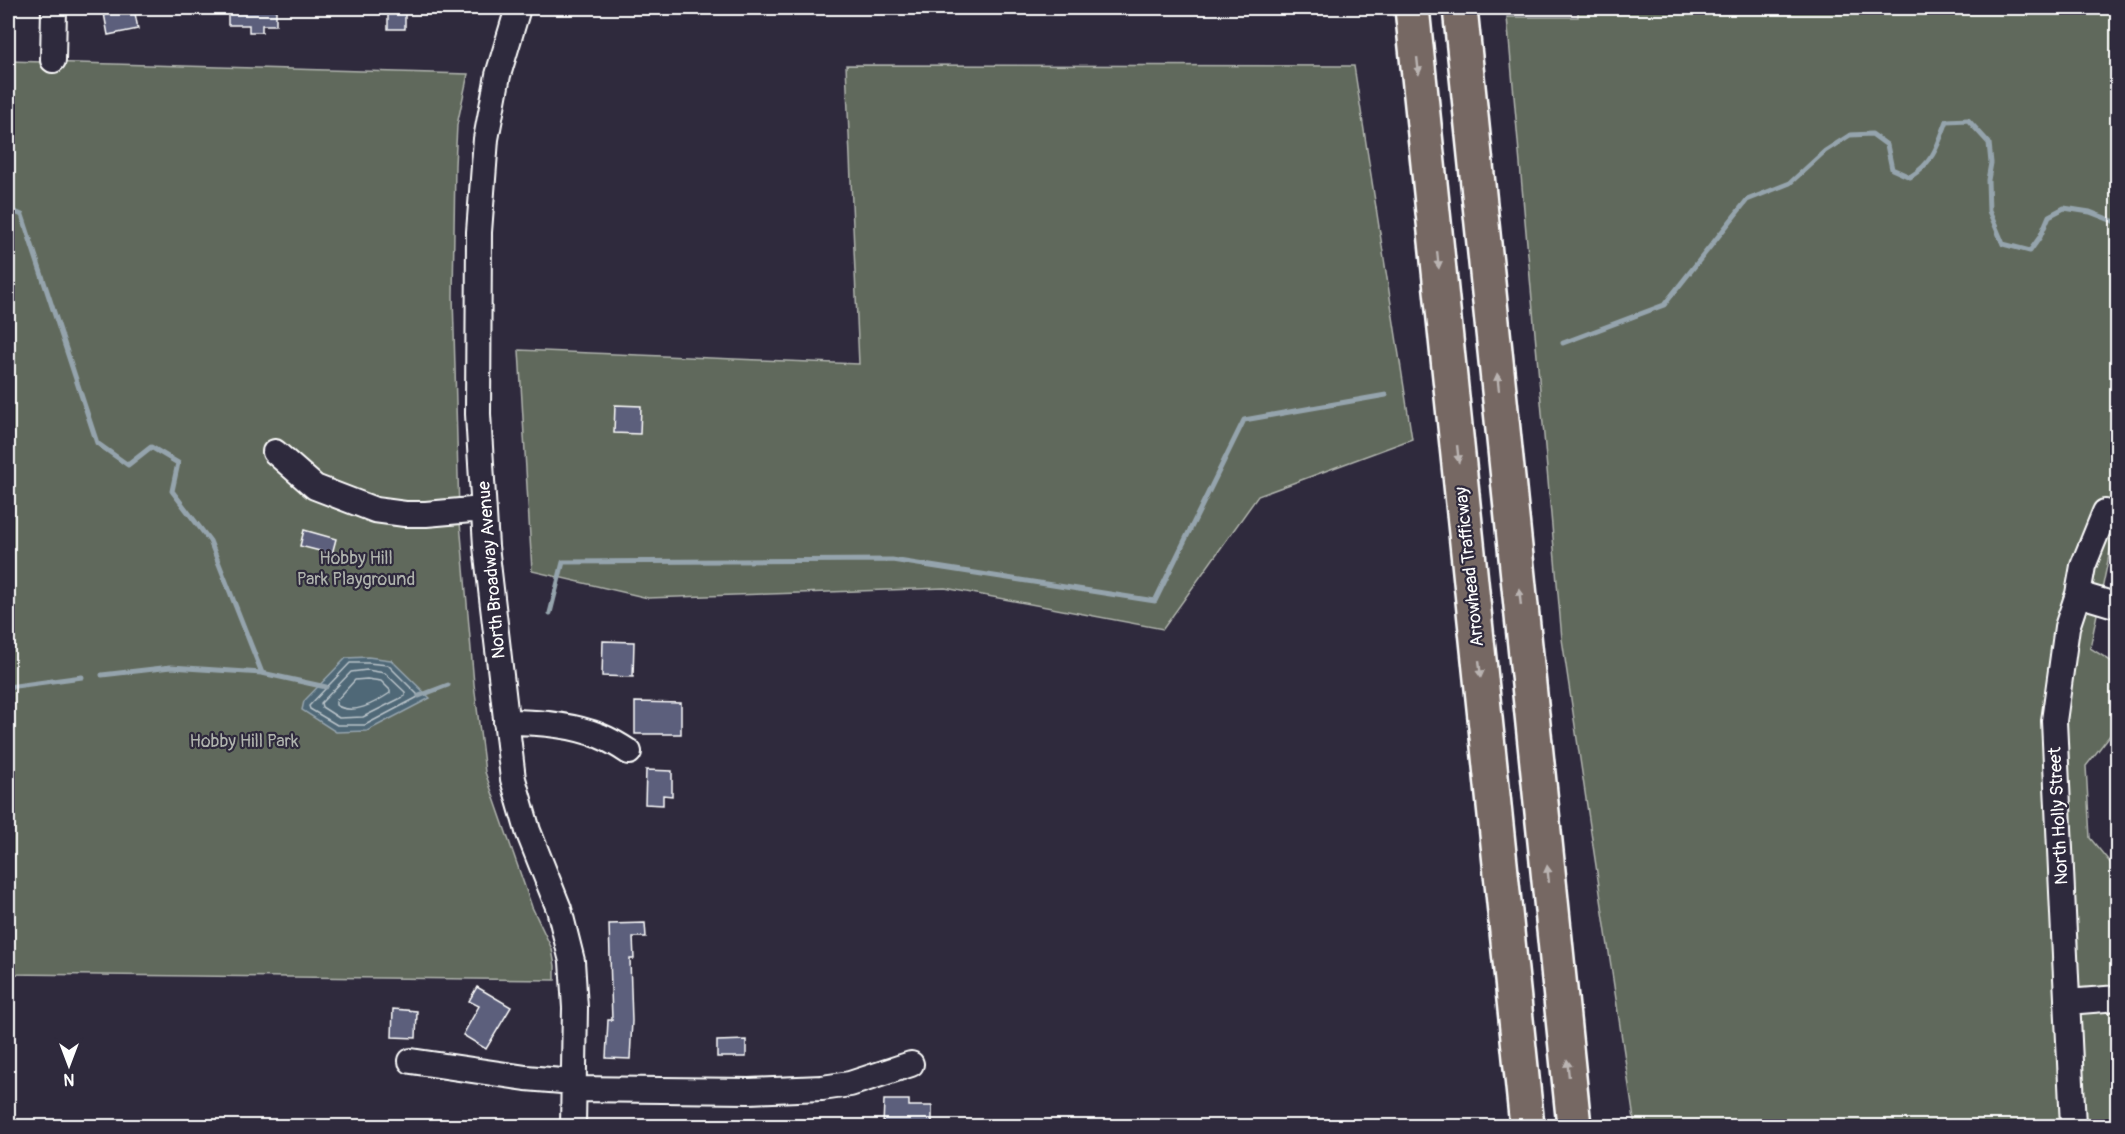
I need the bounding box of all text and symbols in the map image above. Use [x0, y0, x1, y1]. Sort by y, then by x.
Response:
one-way arrow [1413, 56, 1423, 75]
one-way arrow [1433, 250, 1443, 269]
one-way arrow [1493, 372, 1503, 391]
one-way arrow [1453, 444, 1463, 463]
street label: North Broadway Avenue [472, 480, 511, 660]
street label: Arrowhead Trafficway [1450, 485, 1489, 648]
park label: Hobby Hill Park Playground [297, 547, 415, 591]
one-way arrow [1515, 587, 1525, 606]
one-way arrow [1475, 659, 1485, 678]
park label: Hobby Hill Park [190, 730, 299, 753]
street label: North Holly Street [2043, 746, 2074, 885]
one-way arrow [1543, 865, 1553, 884]
north arrow [39, 1035, 99, 1095]
one-way arrow [1563, 1059, 1573, 1078]
text: N [63, 1069, 74, 1089]

